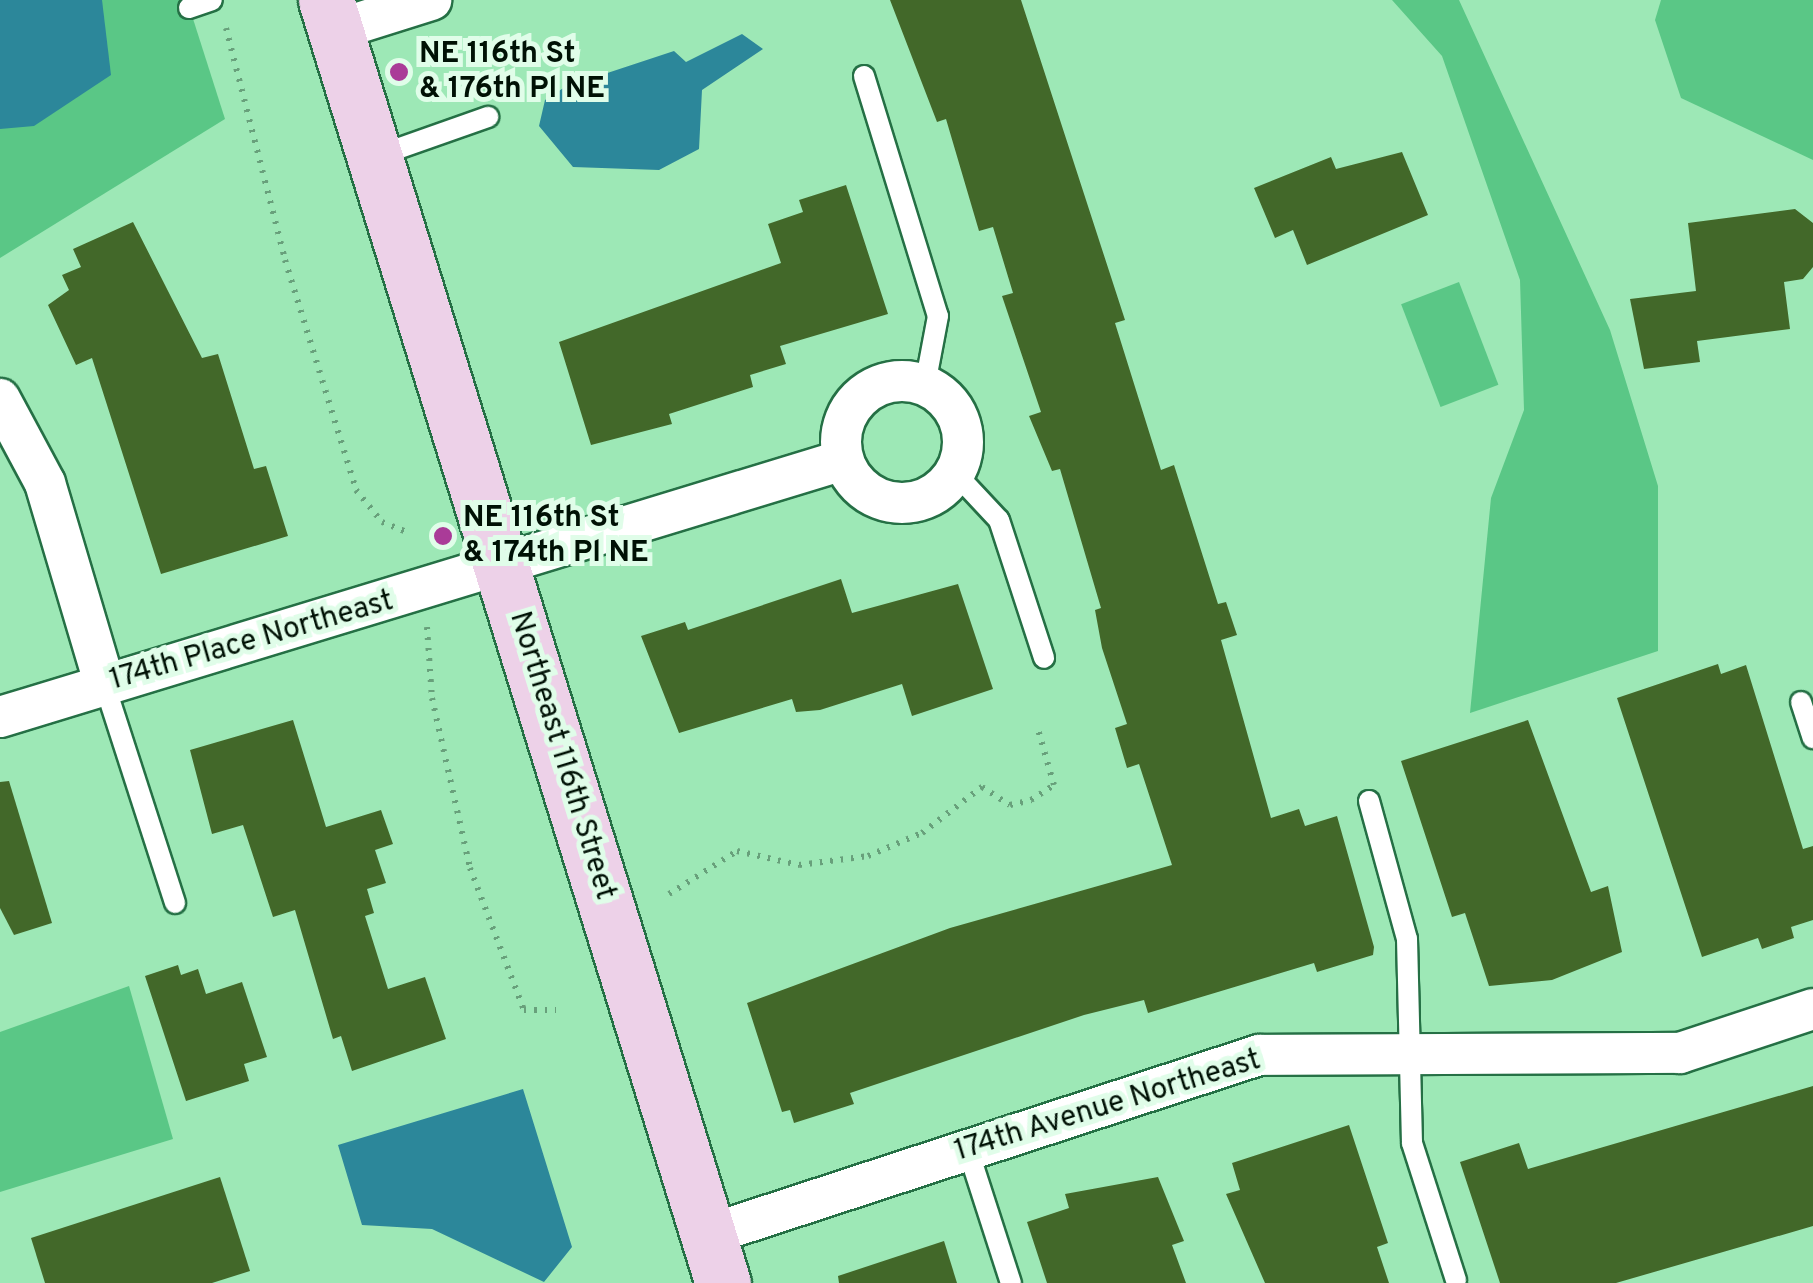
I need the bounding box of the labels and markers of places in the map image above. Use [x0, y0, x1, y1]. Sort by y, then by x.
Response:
place label: NE 116th St & 176th Pl NE [419, 37, 605, 108]
marker: NE 116th St & 176th Pl NE [388, 61, 410, 83]
place label: NE 116th St & 174th Pl NE [463, 501, 649, 572]
marker: NE 116th St & 174th Pl NE [432, 525, 454, 547]

